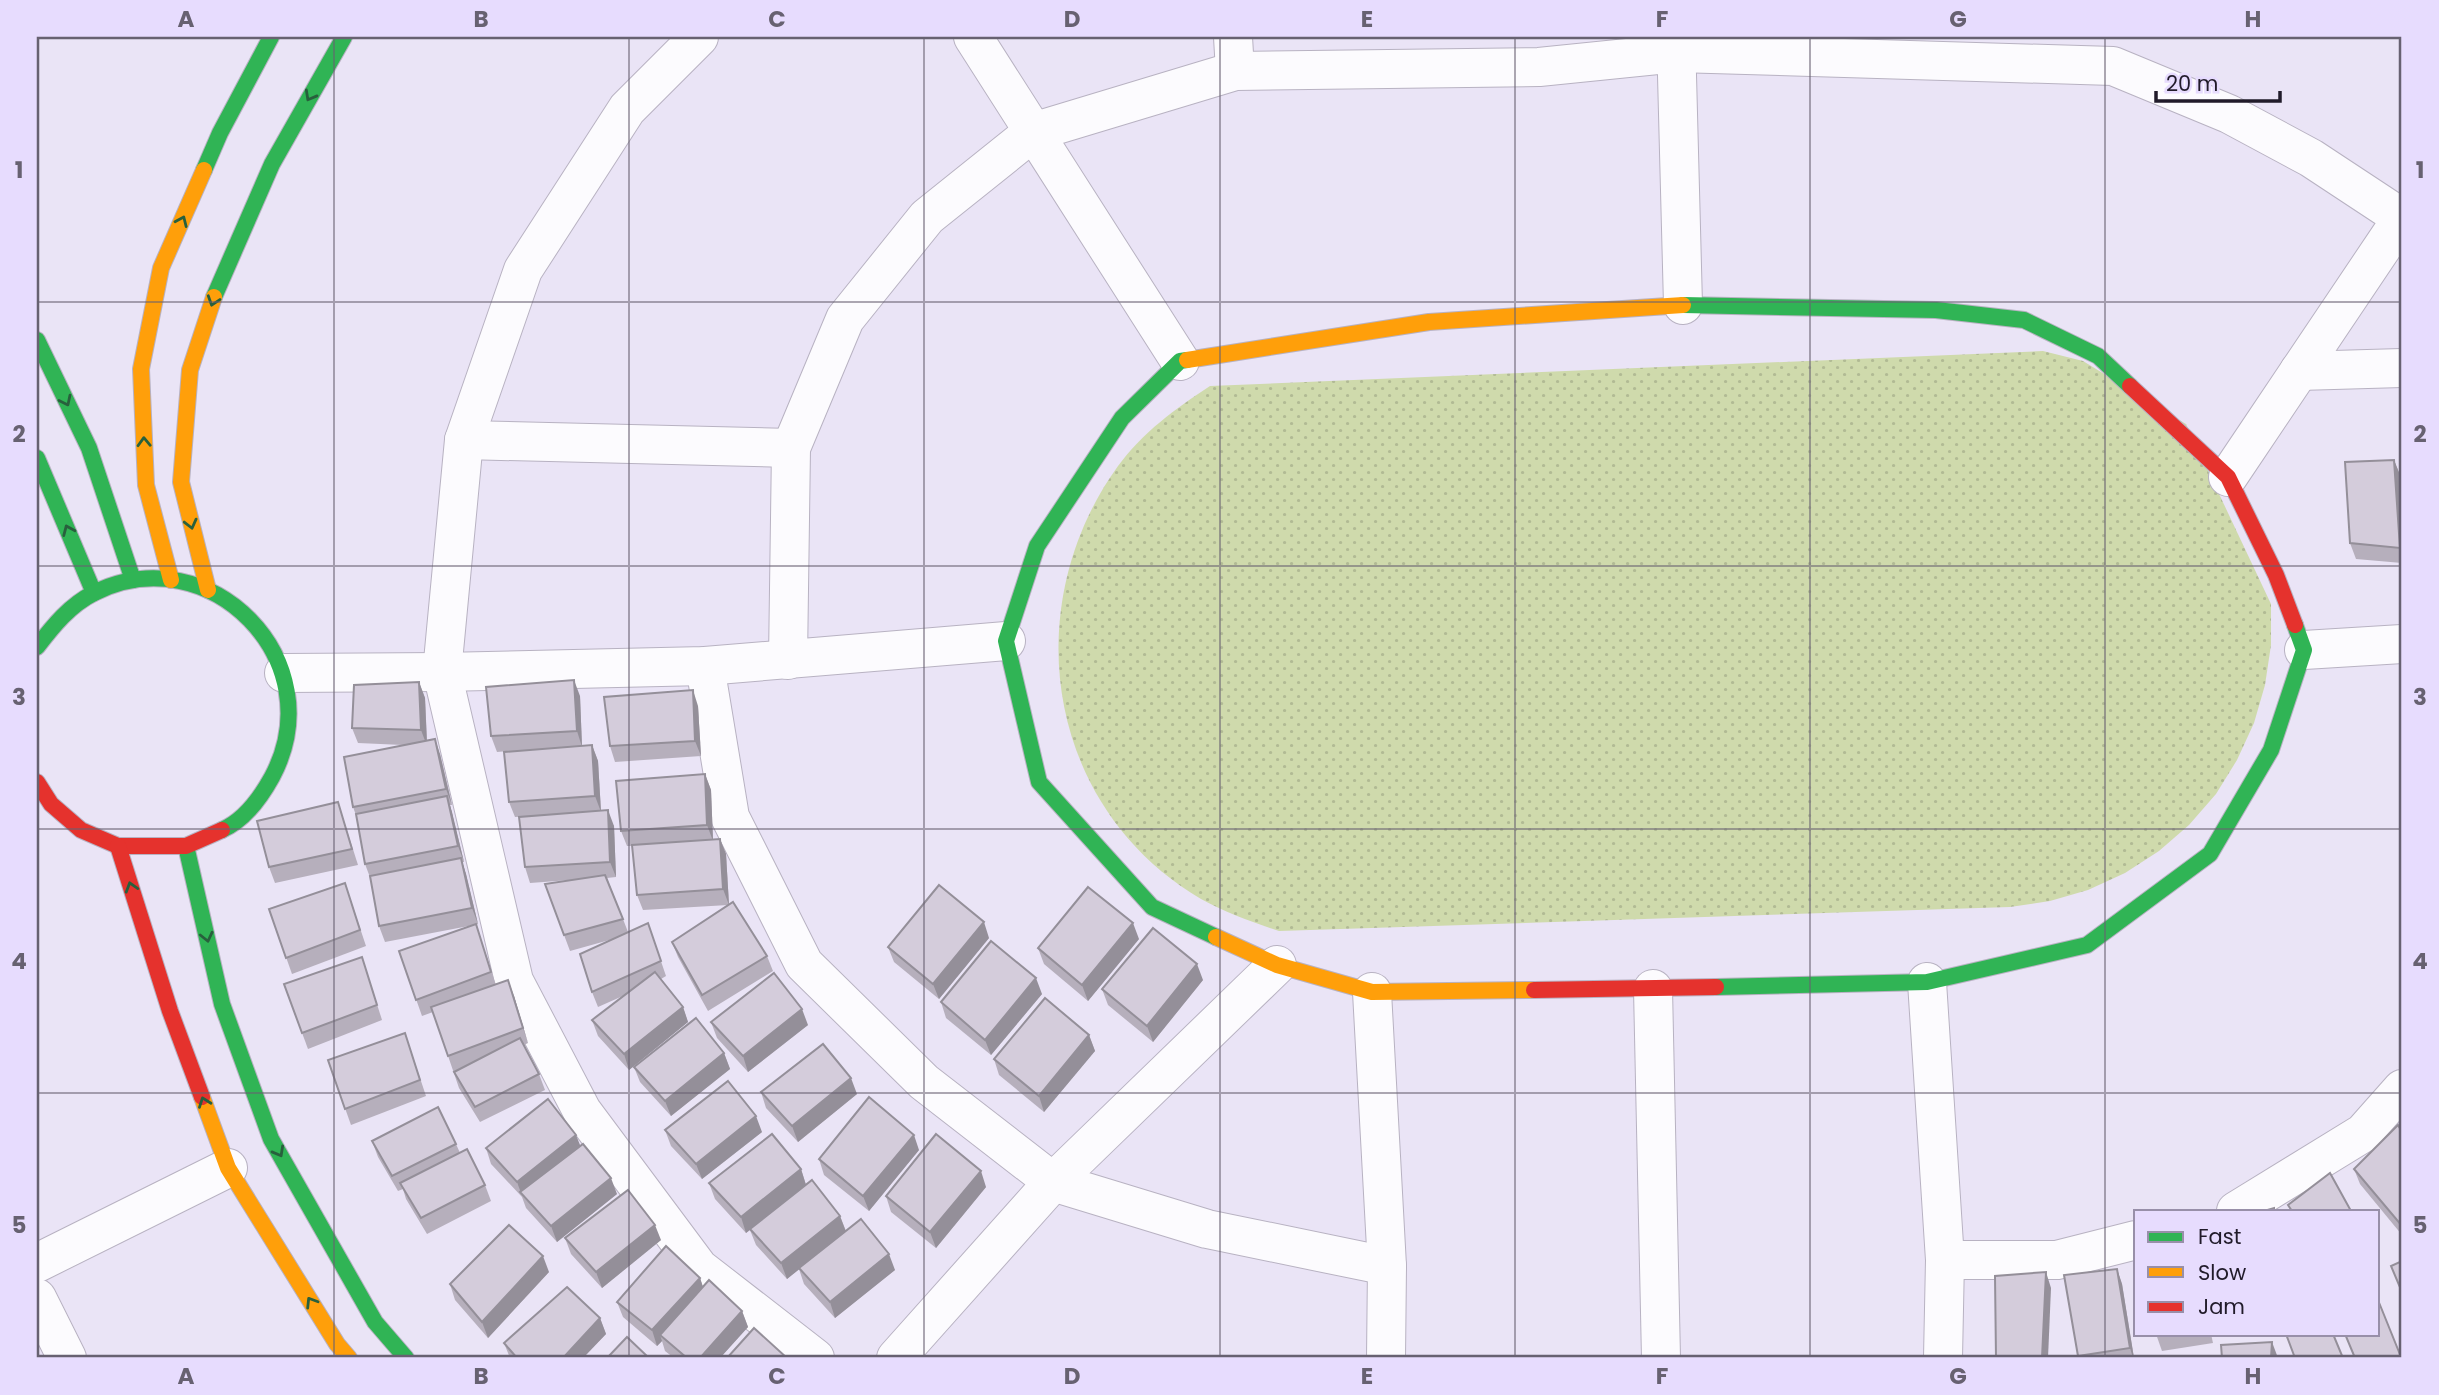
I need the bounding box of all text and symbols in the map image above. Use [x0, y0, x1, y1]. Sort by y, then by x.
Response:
text: A [178, 3, 195, 35]
text: B [473, 3, 489, 35]
text: C [768, 3, 786, 35]
text: D [1064, 3, 1080, 35]
text: E [1361, 3, 1373, 35]
text: F [1656, 3, 1668, 35]
text: G [1949, 3, 1967, 35]
text: H [2245, 3, 2261, 35]
scale bar [2156, 60, 2280, 104]
text: 20 m [2166, 69, 2219, 98]
one-way arrow [305, 89, 318, 101]
text: 1 [15, 154, 23, 186]
text: 1 [2416, 154, 2424, 186]
one-way arrow [173, 215, 187, 227]
one-way arrow [206, 295, 221, 307]
one-way arrow [58, 394, 72, 406]
text: 2 [12, 418, 26, 450]
text: 2 [2413, 418, 2427, 450]
one-way arrow [136, 436, 151, 447]
one-way arrow [183, 518, 197, 530]
one-way arrow [62, 525, 76, 537]
text: 3 [12, 681, 26, 713]
text: 3 [2413, 681, 2427, 713]
one-way arrow [125, 881, 140, 893]
one-way arrow [198, 931, 213, 943]
text: 4 [11, 945, 27, 977]
text: 4 [2412, 945, 2428, 977]
one-way arrow [198, 1097, 212, 1109]
one-way arrow [271, 1144, 284, 1157]
text: 5 [12, 1209, 26, 1241]
text: 5 [2413, 1209, 2427, 1241]
legend [2134, 1210, 2380, 1336]
text: Fast [2198, 1222, 2241, 1251]
text: Slow [2198, 1258, 2246, 1287]
text: Jam [2198, 1292, 2245, 1321]
one-way arrow [306, 1297, 319, 1310]
text: A [178, 1360, 195, 1392]
text: B [473, 1360, 489, 1392]
text: C [768, 1360, 786, 1392]
text: D [1064, 1360, 1080, 1392]
text: E [1361, 1360, 1373, 1392]
text: F [1656, 1360, 1668, 1392]
text: G [1949, 1360, 1967, 1392]
text: H [2245, 1360, 2261, 1392]

